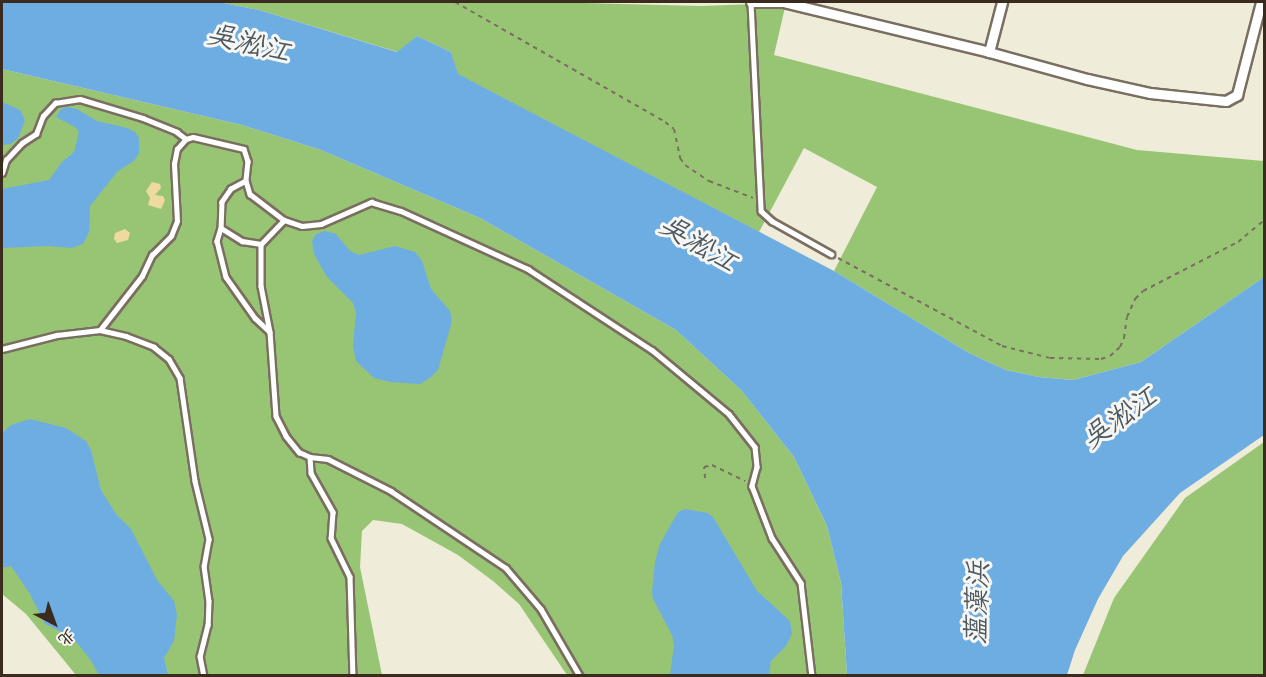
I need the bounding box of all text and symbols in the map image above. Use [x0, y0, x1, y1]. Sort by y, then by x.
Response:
water label: 吴淞江 [203, 20, 293, 72]
water label: 吴淞江 [652, 210, 742, 282]
water label: 吴淞江 [1077, 382, 1165, 458]
water label: 蕰藻浜 [962, 560, 998, 646]
north arrow [24, 593, 84, 653]
text: 北 [52, 622, 80, 651]

